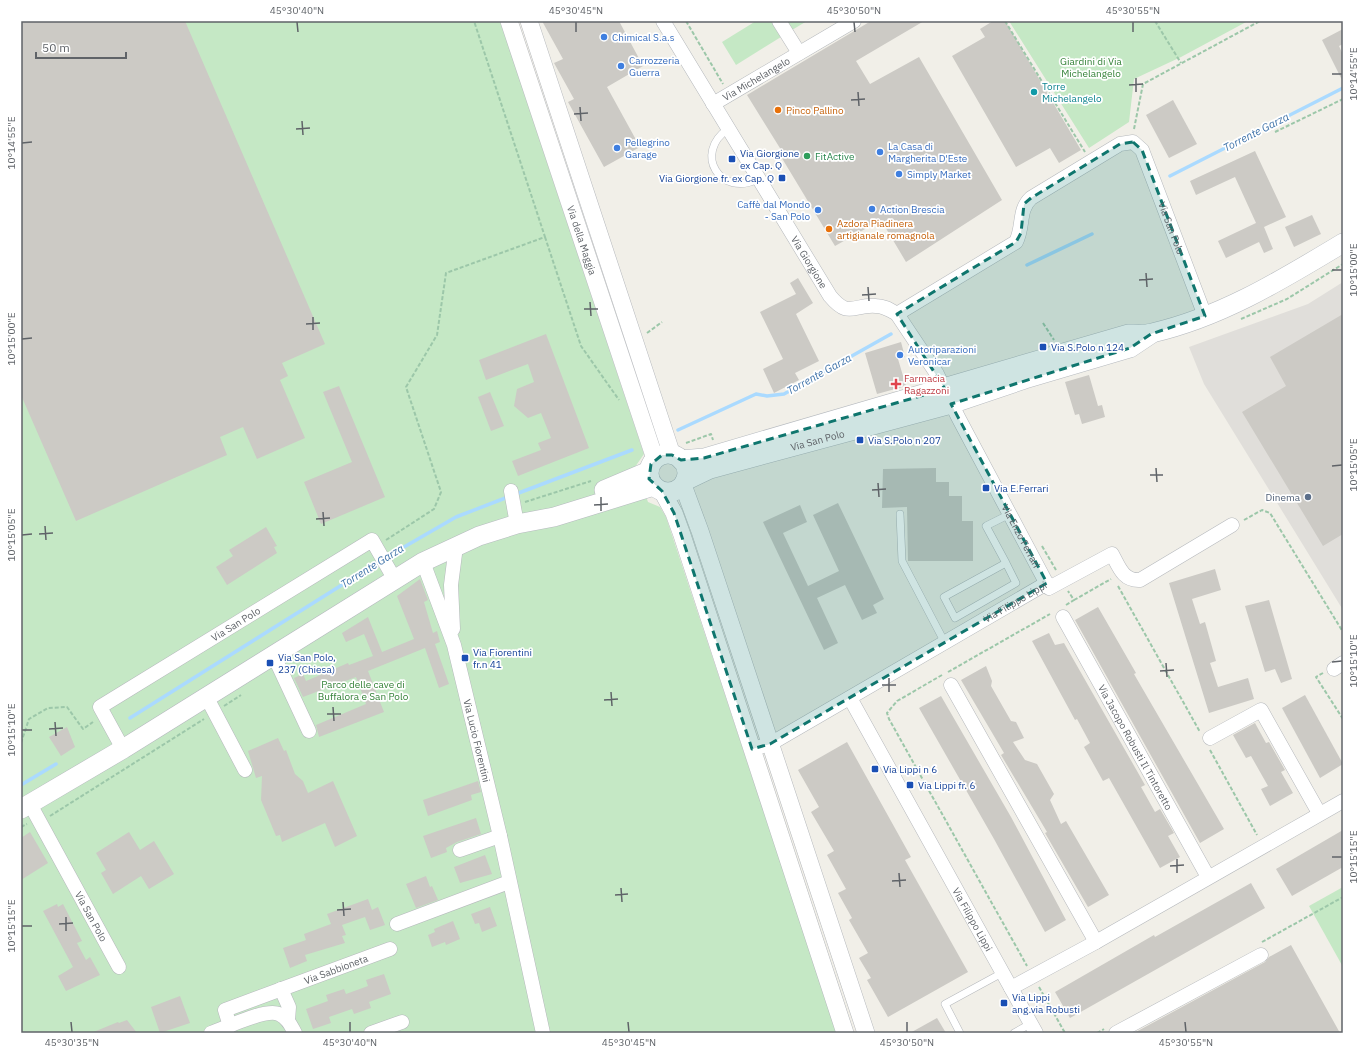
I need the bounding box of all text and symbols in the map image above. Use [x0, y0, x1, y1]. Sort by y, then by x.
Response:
text: 45°30'40"N [270, 4, 324, 17]
text: 45°30'45"N [549, 4, 603, 17]
text: 45°30'50"N [827, 4, 881, 17]
text: 45°30'55"N [1106, 4, 1160, 17]
place label: Chimical S.a.s [612, 31, 675, 44]
marker: Chimical S.a.s [599, 32, 609, 42]
scale bar [36, 34, 126, 60]
text: 50 m [42, 40, 70, 55]
text: 10°14'55"E [1347, 47, 1360, 101]
place label: Carrozzeria Guerra [629, 54, 680, 79]
street label: Via Michelangelo [720, 54, 793, 104]
park label: Giardini di Via Michelangelo [1060, 55, 1123, 80]
marker: Carrozzeria Guerra [616, 61, 626, 71]
place label: Torre Michelangelo [1042, 80, 1102, 105]
marker: Torre Michelangelo [1029, 87, 1039, 97]
place label: Pinco Pallino [786, 104, 844, 117]
marker: Pinco Pallino [773, 105, 783, 115]
water label: Torrente Garza [1221, 109, 1291, 155]
text: 10°14'55"E [5, 116, 18, 170]
place label: Pellegrino Garage [625, 136, 670, 161]
place label: La Casa di Margherita D'Este [888, 140, 968, 165]
marker: Pellegrino Garage [612, 143, 622, 153]
place label: Via Giorgione ex Cap. Q [740, 147, 800, 172]
marker: La Casa di Margherita D'Este [875, 147, 885, 157]
place label: FitActive [815, 150, 855, 163]
marker: FitActive [802, 151, 812, 161]
marker: Via Giorgione ex Cap. Q [727, 154, 737, 164]
place label: Simply Market [907, 168, 972, 181]
marker: Simply Market [894, 169, 904, 179]
place label: Via Giorgione fr. ex Cap. Q [659, 172, 774, 185]
marker: Via Giorgione fr. ex Cap. Q [777, 173, 787, 183]
place label: Caffè dal Mondo - San Polo [737, 198, 810, 223]
street label: Via San Polo [1155, 200, 1187, 257]
place label: Action Brescia [880, 203, 945, 216]
street label: Via della Maggia [564, 204, 599, 277]
marker: Action Brescia [867, 204, 877, 214]
marker: Caffè dal Mondo - San Polo [813, 205, 823, 215]
place label: Azdora Piadinera artigianale romagnola [837, 217, 935, 242]
marker: Azdora Piadinera artigianale romagnola [824, 224, 834, 234]
street label: Via Giorgione [788, 234, 830, 291]
text: 10°15'00"E [1347, 243, 1360, 297]
text: 10°15'00"E [5, 312, 18, 366]
place label: Via S.Polo n 124 [1051, 341, 1124, 354]
marker: Via S.Polo n 124 [1038, 342, 1048, 352]
place label: Autoriparazioni Veronicar [908, 343, 976, 368]
water label: Torrente Garza [784, 350, 854, 398]
marker: Autoriparazioni Veronicar [895, 350, 905, 360]
place label: Farmacia Ragazzoni [904, 372, 949, 397]
marker: Farmacia Ragazzoni [891, 379, 901, 389]
street label: Via San Polo [789, 427, 846, 454]
place label: Via S.Polo n 207 [868, 434, 941, 447]
marker: Via S.Polo n 207 [855, 435, 865, 445]
text: 10°15'05"E [1347, 438, 1360, 492]
place label: Via E.Ferrari [994, 482, 1048, 495]
marker: Via E.Ferrari [981, 483, 991, 493]
place label: Dinema [1266, 491, 1301, 504]
marker: Dinema [1303, 492, 1313, 502]
street label: Via Enzo Ferrari [999, 502, 1043, 570]
text: 10°15'05"E [5, 508, 18, 562]
water label: Torrente Garza [338, 541, 406, 591]
street label: Via Filippo Lippi [981, 579, 1049, 625]
street label: Via San Polo [209, 604, 263, 644]
text: 10°15'10"E [1347, 634, 1360, 688]
place label: Via Fiorentini fr.n 41 [473, 646, 532, 671]
place label: Via San Polo, 237 (Chiesa) [278, 651, 336, 676]
marker: Via Fiorentini fr.n 41 [460, 653, 470, 663]
marker: Via San Polo, 237 (Chiesa) [265, 658, 275, 668]
park label: Parco delle cave di Buffalora e San Polo [318, 678, 409, 703]
street label: Via Jacopo Robusti Il Tintoretto [1095, 682, 1175, 813]
street label: Via Lucio Fiorentini [460, 698, 493, 784]
text: 10°15'10"E [5, 703, 18, 757]
place label: Via Lippi n 6 [883, 763, 937, 776]
marker: Via Lippi n 6 [870, 764, 880, 774]
place label: Via Lippi fr. 6 [918, 779, 975, 792]
marker: Via Lippi fr. 6 [905, 780, 915, 790]
text: 10°15'15"E [1347, 830, 1360, 884]
street label: Via Filippo Lippi [949, 885, 995, 954]
street label: Via San Polo [72, 889, 110, 944]
text: 10°15'15"E [5, 899, 18, 953]
street label: Via Sabbioneta [302, 951, 370, 987]
place label: Via Lippi ang.via Robusti [1012, 991, 1080, 1016]
marker: Via Lippi ang.via Robusti [999, 998, 1009, 1008]
text: 45°30'35"N [45, 1036, 99, 1049]
text: 45°30'40"N [323, 1036, 377, 1049]
text: 45°30'45"N [602, 1036, 656, 1049]
text: 45°30'50"N [880, 1036, 934, 1049]
text: 45°30'55"N [1159, 1036, 1213, 1049]

